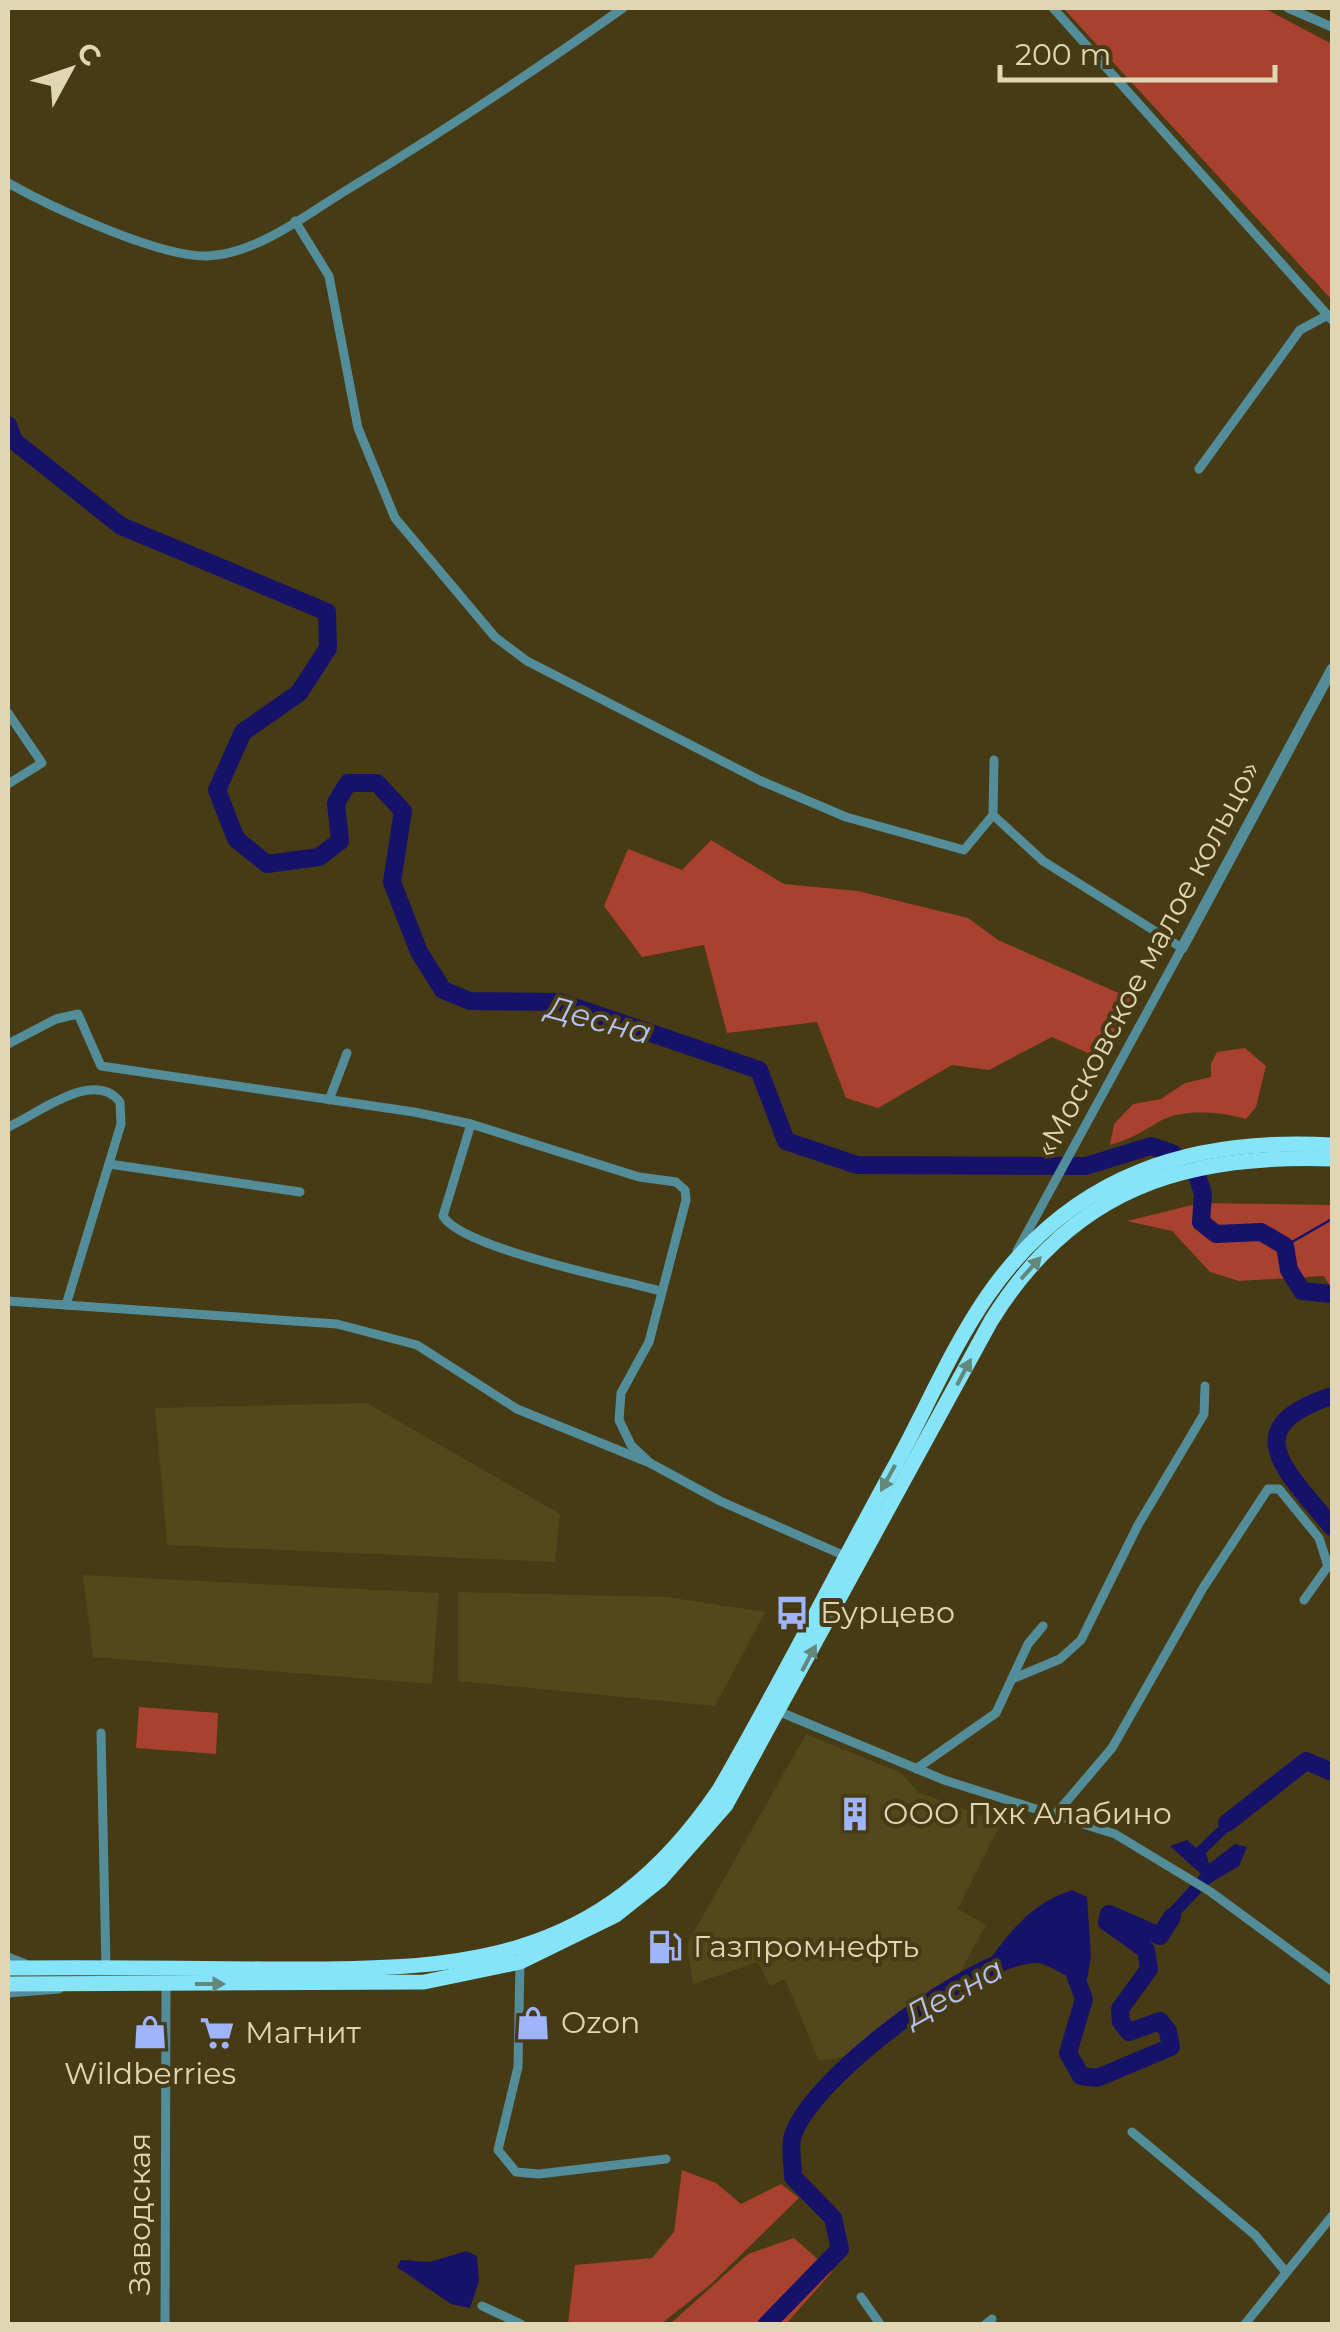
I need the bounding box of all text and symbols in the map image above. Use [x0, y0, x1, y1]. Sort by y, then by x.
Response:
north arrow [20, 20, 120, 120]
scale bar [1000, 20, 1275, 82]
text: С [70, 35, 109, 73]
text: 200 m [1015, 36, 1111, 73]
street label: «Московское малое кольцо» [1027, 754, 1268, 1163]
water label: Десна [540, 986, 656, 1052]
one-way arrow [1020, 1256, 1042, 1281]
one-way arrow [955, 1357, 972, 1386]
one-way arrow [879, 1464, 896, 1493]
bus stop icon: Бурцево [773, 1594, 811, 1632]
place label: Бурцево [820, 1594, 955, 1631]
one-way arrow [800, 1643, 817, 1672]
building icon: ООО Пхк Алабино [836, 1795, 874, 1833]
place label: ООО Пхк Алабино [883, 1795, 1172, 1832]
fuel station icon: Газпромнефть [646, 1928, 684, 1966]
place label: Газпромнефть [693, 1928, 919, 1965]
water label: Десна [895, 1949, 1010, 2036]
one-way arrow [194, 1976, 226, 1992]
shop icon: Ozon [514, 2004, 552, 2042]
place label: Ozon [561, 2004, 640, 2041]
shop icon: Wildberries [131, 2013, 169, 2051]
supermarket icon: Магнит [198, 2014, 236, 2052]
place label: Магнит [245, 2014, 362, 2051]
place label: Wildberries [64, 2055, 236, 2092]
street label: Заводская [121, 2133, 158, 2295]

